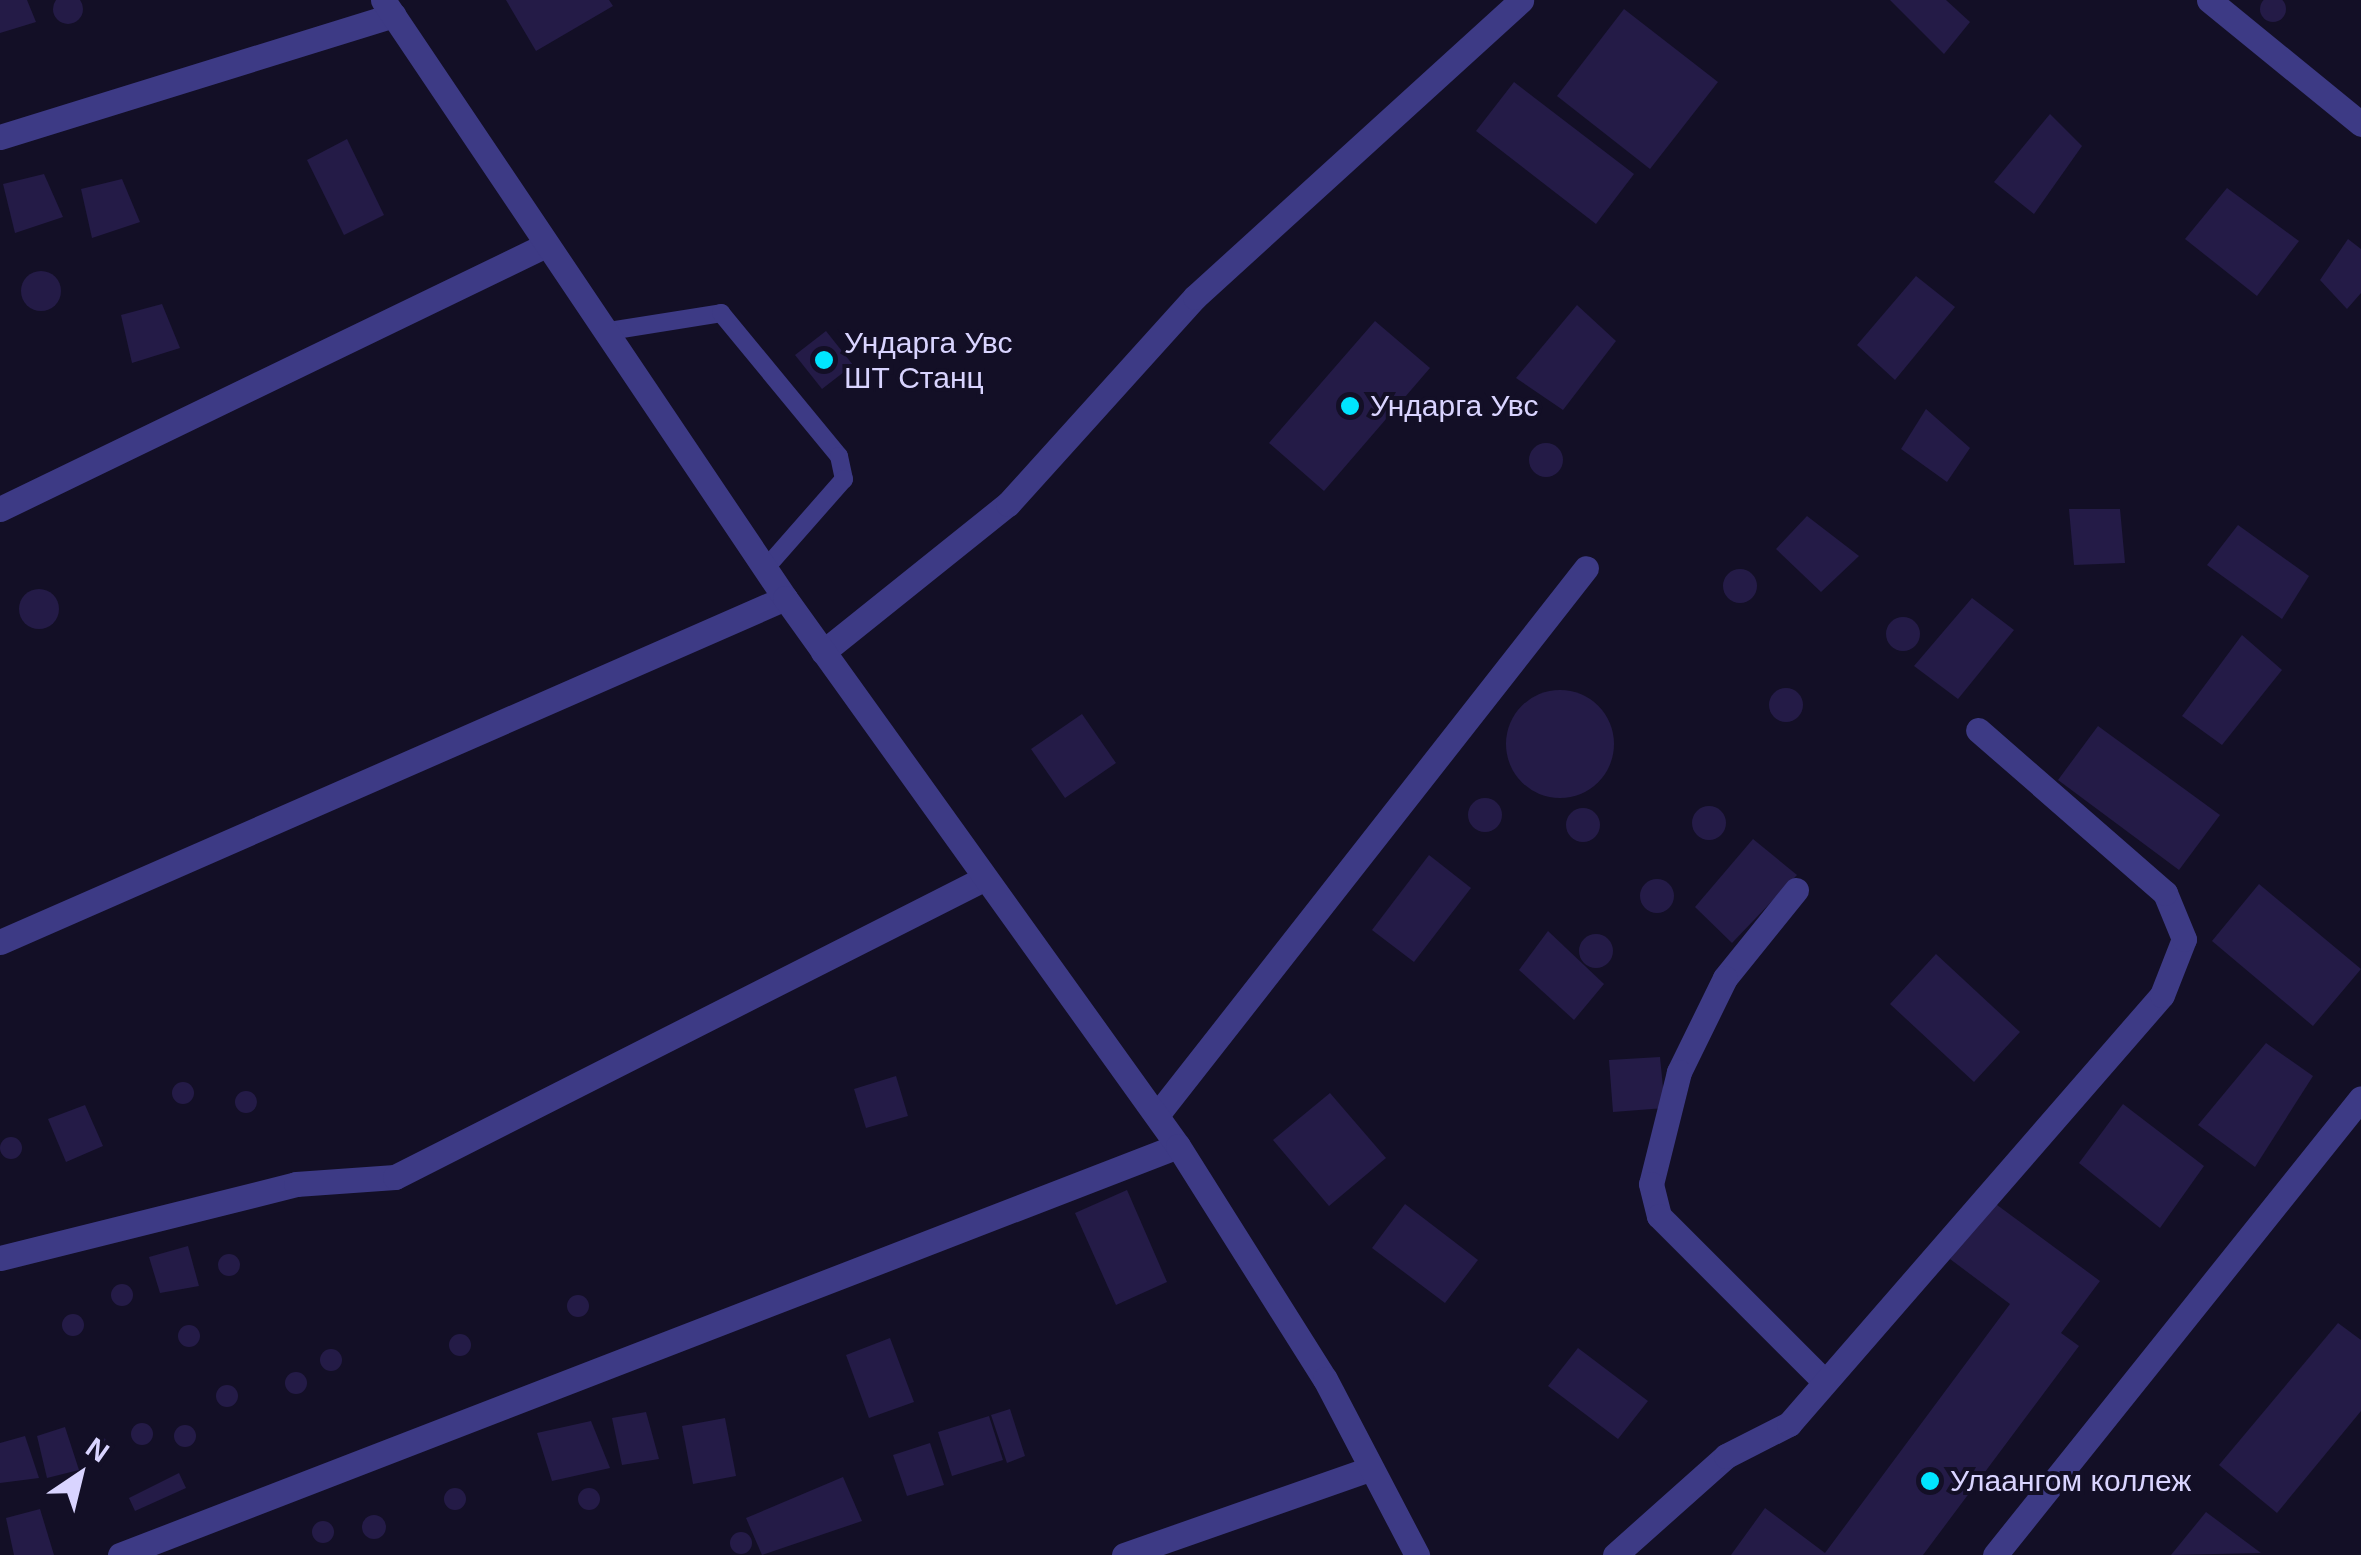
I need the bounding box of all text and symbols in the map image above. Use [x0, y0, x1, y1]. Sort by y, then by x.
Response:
place label: Ундарга Увс ШТ Станц [844, 325, 1012, 396]
marker: Ундарга Увс ШТ Станц [813, 349, 835, 371]
place label: Ундарга Увс [1370, 388, 1538, 424]
marker: Ундарга Увс [1339, 395, 1361, 417]
north arrow [30, 1425, 130, 1525]
text: N [80, 1432, 115, 1469]
place label: Улаангом коллеж [1950, 1463, 2191, 1499]
marker: Улаангом коллеж [1919, 1470, 1941, 1492]

